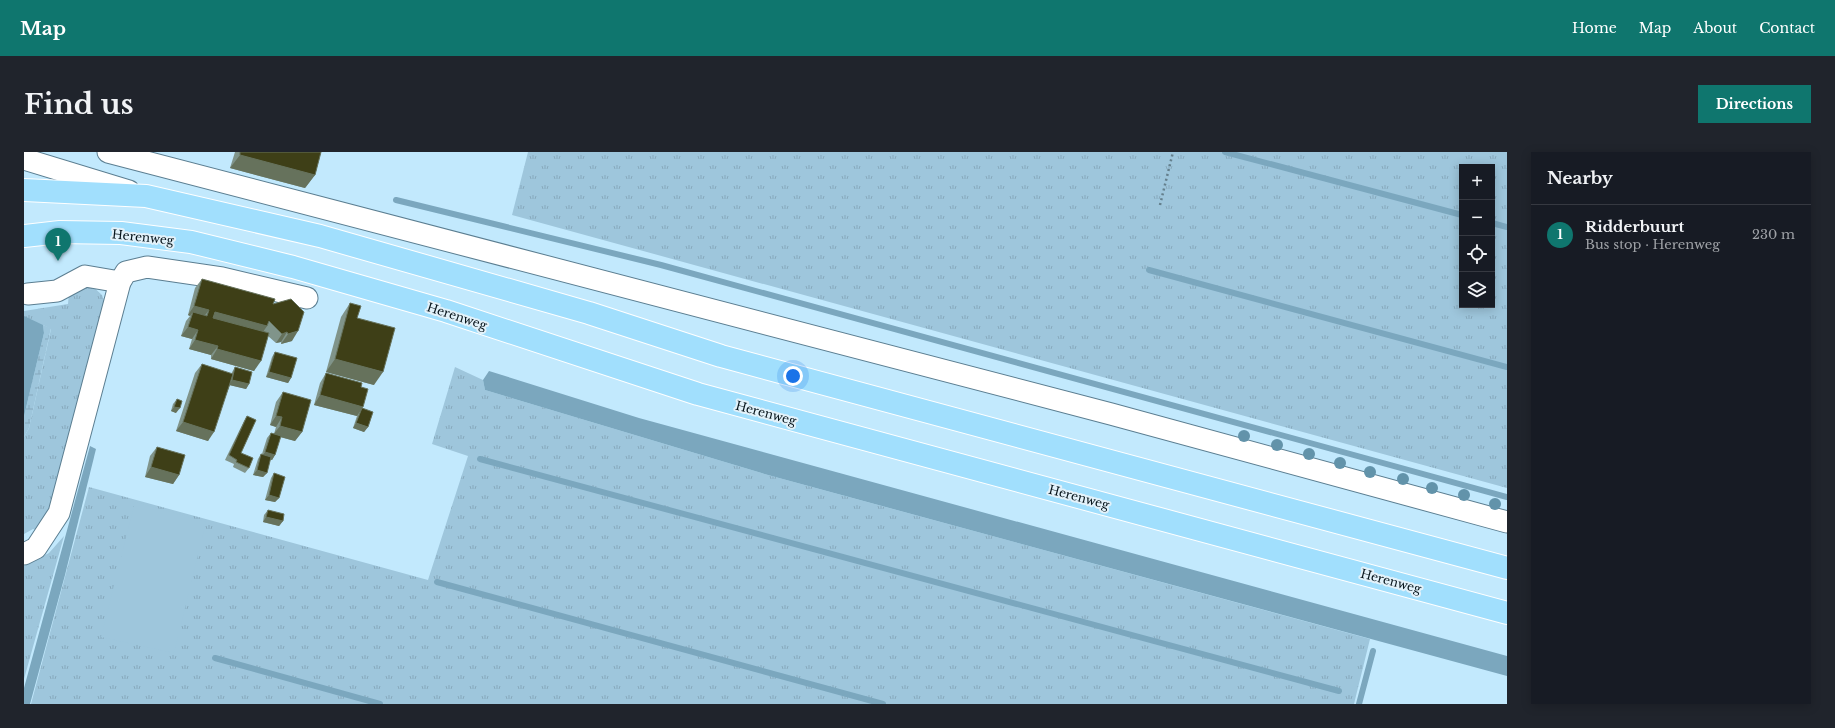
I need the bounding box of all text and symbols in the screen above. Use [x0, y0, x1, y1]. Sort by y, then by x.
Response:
text: Map [20, 17, 66, 40]
text: Home [1572, 19, 1617, 37]
text: Map [1639, 19, 1671, 37]
text: About [1693, 19, 1737, 37]
text: Contact [1759, 19, 1815, 37]
button: Directions [1698, 85, 1811, 123]
text: Find us [24, 87, 134, 122]
map controls [1459, 164, 1495, 308]
button: + [1459, 164, 1495, 200]
text: Nearby [1547, 168, 1613, 189]
button: − [1459, 200, 1495, 236]
text: Ridderbuurt [1585, 217, 1684, 236]
street label: Herenweg [111, 226, 176, 248]
text: 1 [1557, 226, 1563, 243]
text: 230 m [1752, 226, 1795, 243]
pin: 1 [45, 228, 71, 261]
button: locate [1459, 236, 1495, 272]
text: Bus stop · Herenweg [1585, 236, 1720, 253]
button: layers [1459, 272, 1495, 308]
street label: Herenweg [425, 299, 490, 333]
your location [783, 366, 803, 386]
street label: Herenweg [734, 398, 799, 429]
street label: Herenweg [1047, 482, 1112, 513]
street label: Herenweg [1359, 566, 1424, 597]

